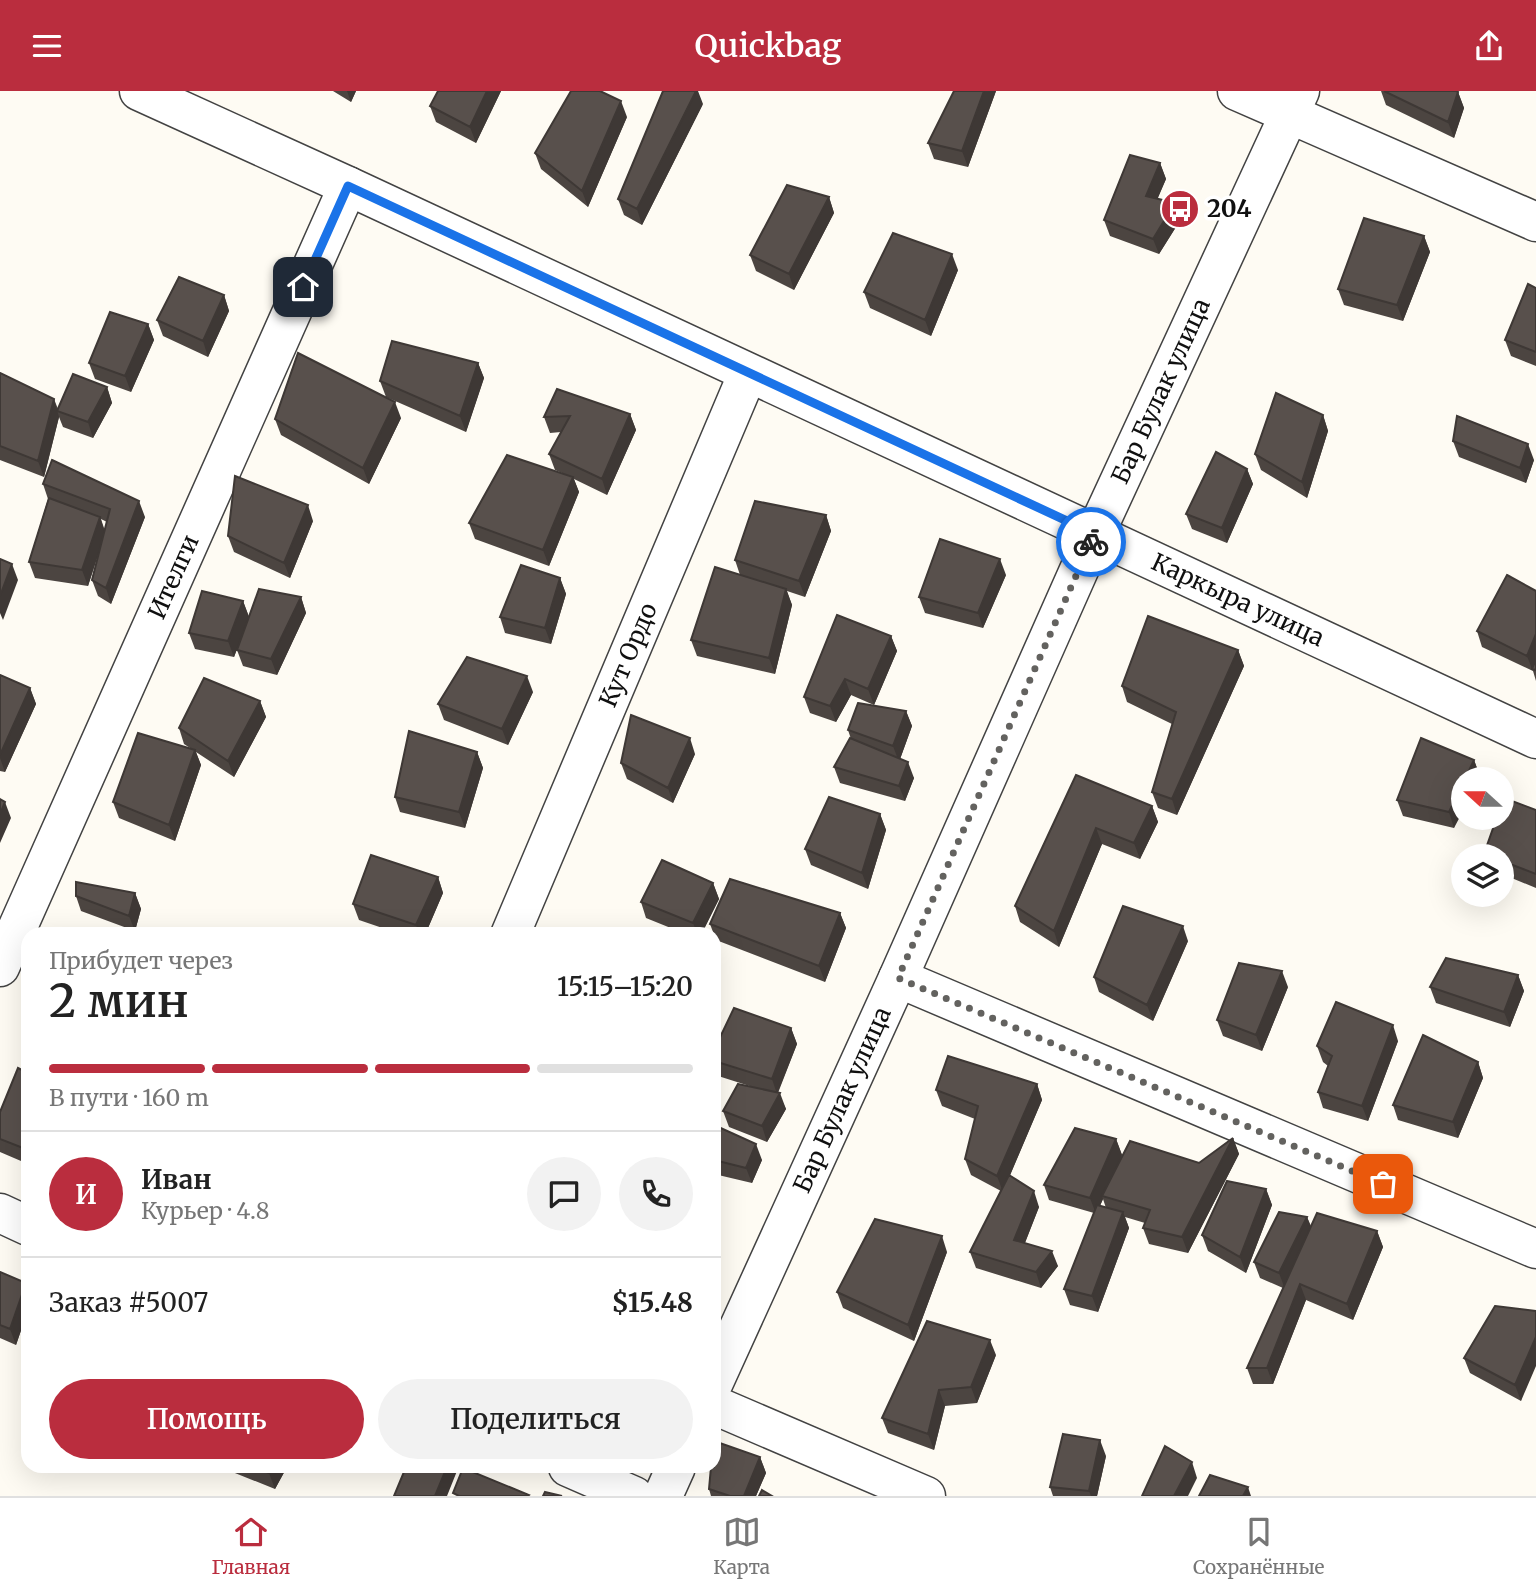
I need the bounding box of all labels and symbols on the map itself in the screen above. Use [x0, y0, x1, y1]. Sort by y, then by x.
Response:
bus stop icon: 204 [1159, 188, 1201, 230]
place label: 204 [1207, 193, 1252, 224]
pin [273, 257, 333, 317]
street label: Бар Булак улица [1104, 293, 1217, 489]
courier [1056, 507, 1126, 577]
street label: Ителги [141, 530, 206, 624]
street label: Каркыра улица [1147, 546, 1329, 653]
street label: Кут Ордо [592, 598, 664, 712]
north arrow [1451, 767, 1514, 829]
street label: Бар Булак улица [786, 1002, 898, 1198]
pin [1353, 1154, 1413, 1214]

